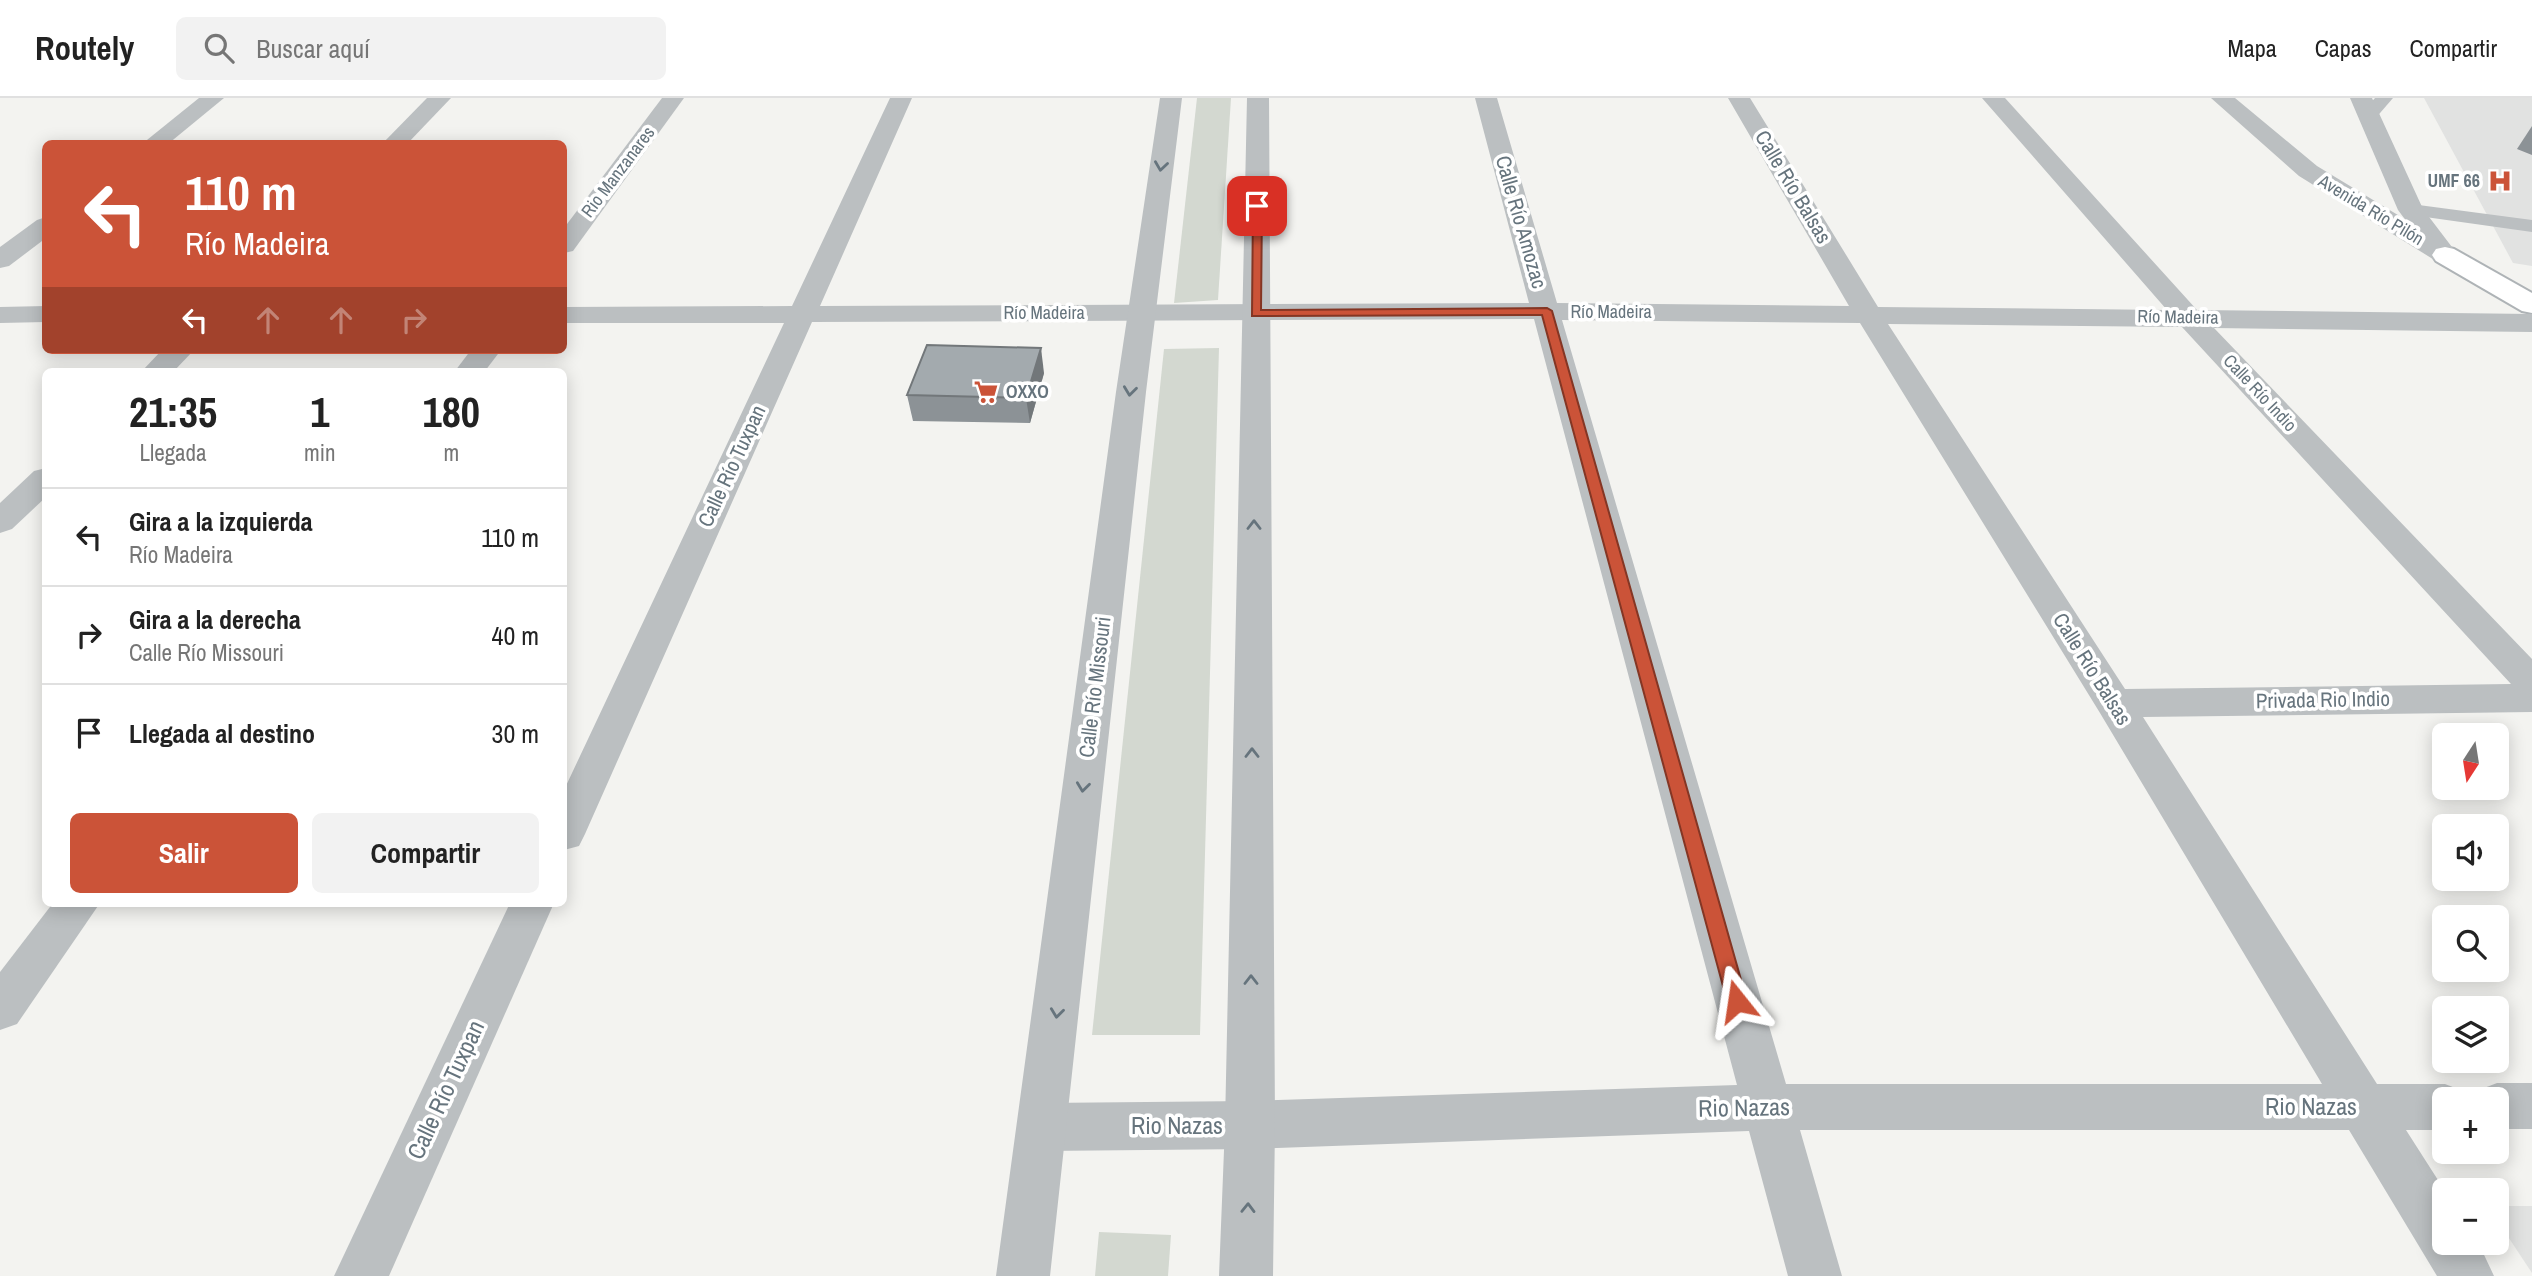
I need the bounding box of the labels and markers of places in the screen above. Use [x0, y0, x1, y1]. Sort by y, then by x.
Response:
hospital icon: UMF 66 [2486, 167, 2514, 195]
place label: UMF 66 [2428, 168, 2480, 193]
pin [1227, 176, 1287, 236]
supermarket icon: OXXO [972, 378, 1000, 406]
place label: OXXO [1006, 379, 1049, 404]

